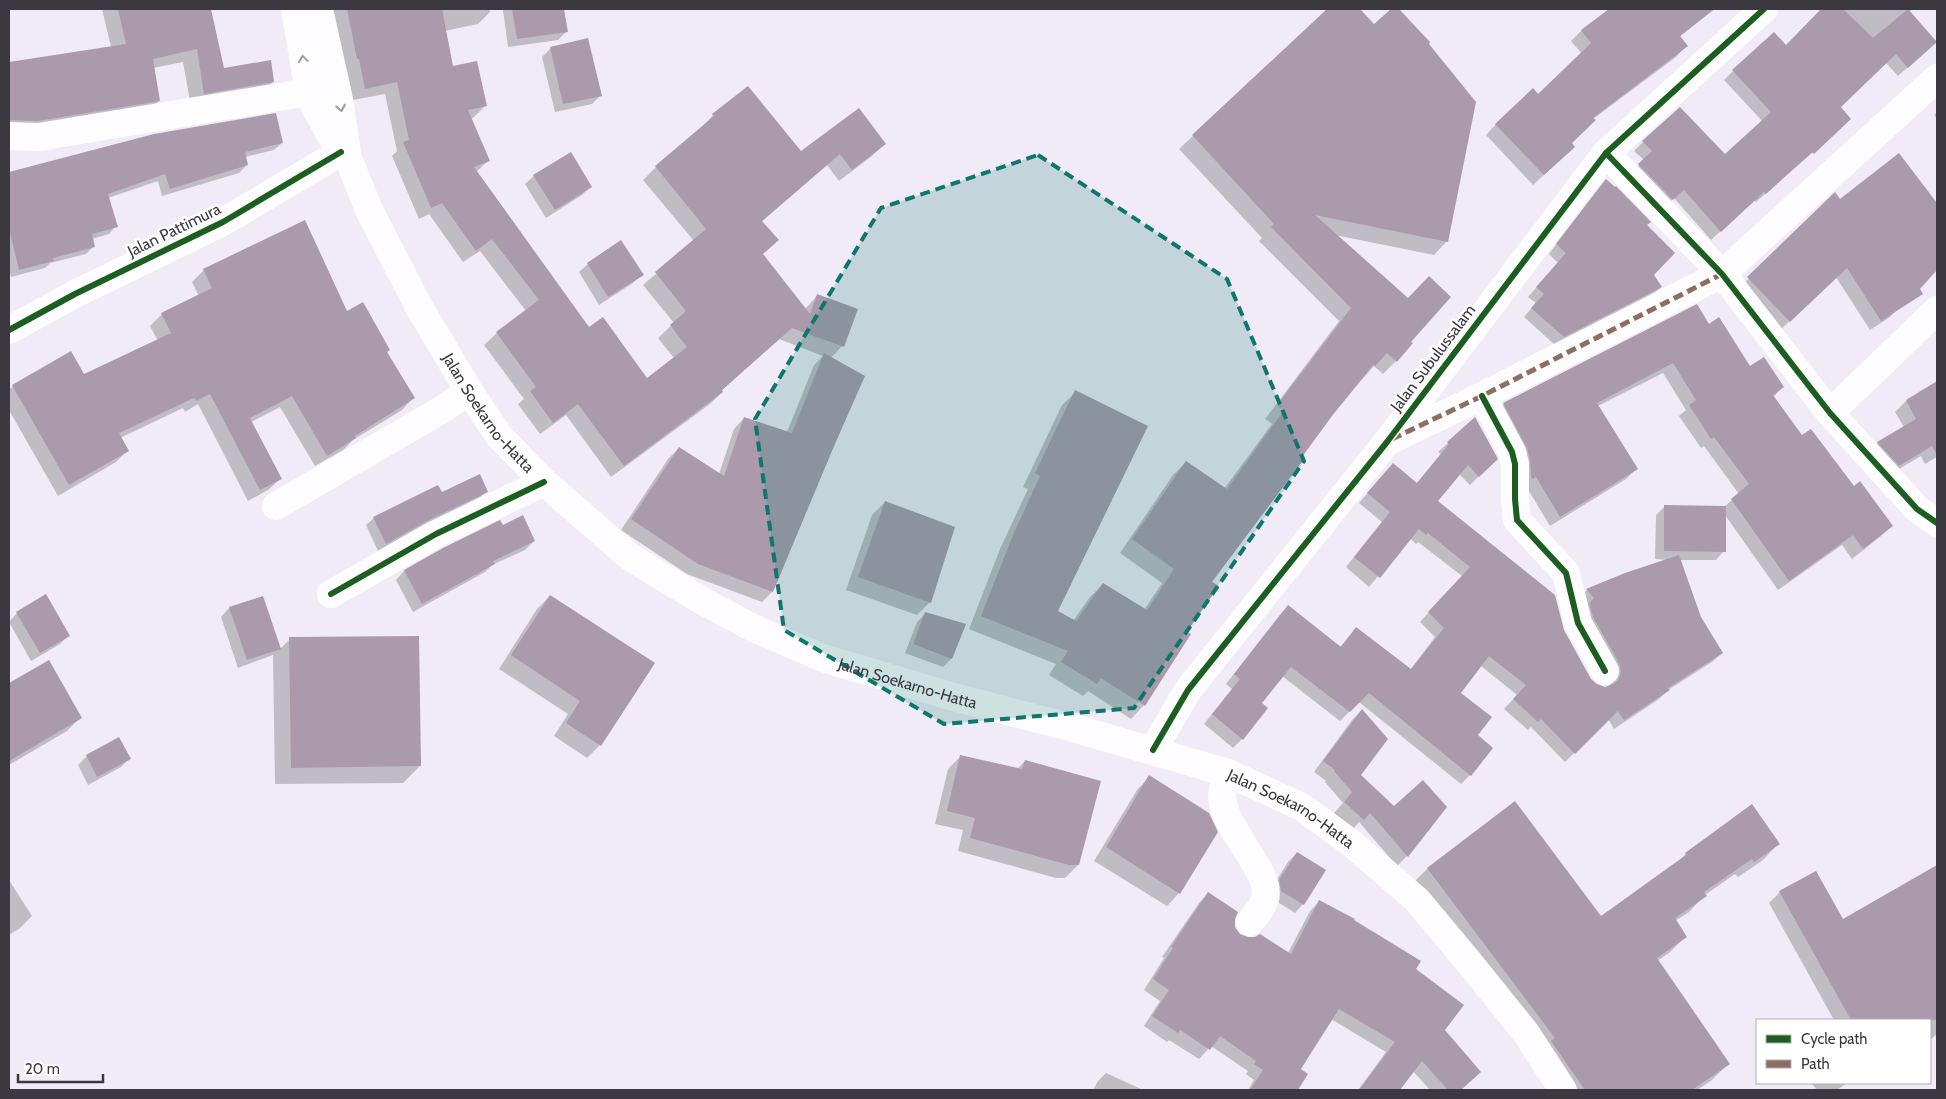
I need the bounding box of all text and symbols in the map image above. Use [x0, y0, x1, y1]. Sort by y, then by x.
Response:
one-way arrow [298, 55, 309, 63]
one-way arrow [335, 103, 345, 112]
street label: Jalan Pattimura [123, 199, 224, 261]
street label: Jalan Subulussalam [1386, 301, 1479, 416]
street label: Jalan Soekarno-Hatta [439, 349, 539, 476]
street label: Jalan Soekarno-Hatta [835, 653, 979, 712]
street label: Jalan Soekarno-Hatta [1224, 764, 1358, 852]
legend [1756, 1019, 1931, 1084]
text: Cycle path [1801, 1030, 1867, 1048]
scale bar [18, 1052, 102, 1084]
text: Path [1801, 1055, 1830, 1073]
text: 20 m [25, 1060, 60, 1078]

